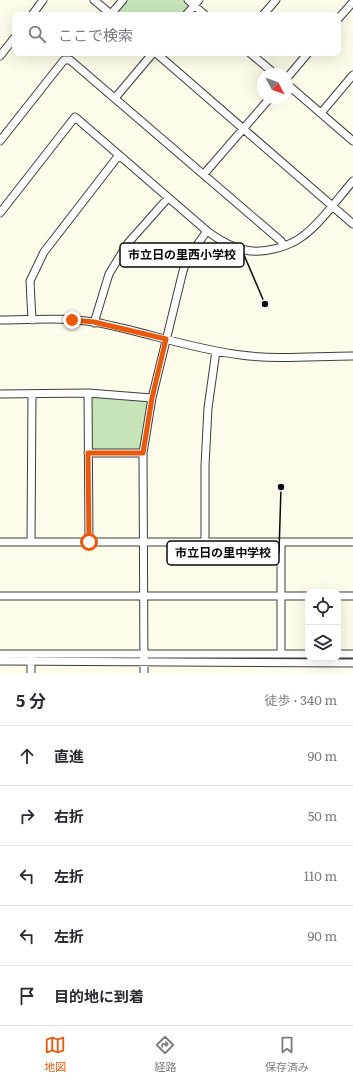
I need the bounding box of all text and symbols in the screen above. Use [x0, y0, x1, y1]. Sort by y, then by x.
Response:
search box [12, 12, 341, 56]
icon: search [26, 23, 48, 45]
text: ここで検索 [58, 23, 133, 46]
north arrow [257, 68, 293, 104]
callout: 市立日の里西小学校 [120, 243, 244, 267]
text: 市立日の里西小学校 [128, 245, 236, 263]
route end [63, 311, 81, 329]
route start [80, 533, 98, 551]
callout: 市立日の里中学校 [167, 541, 279, 565]
text: 市立日の里中学校 [175, 543, 271, 561]
map controls [305, 589, 341, 661]
button: locate [305, 589, 341, 625]
button: layers [305, 625, 341, 661]
text: 5 分 [16, 687, 46, 712]
text: 徒歩 · 340 m [265, 690, 337, 709]
text: 直進 [54, 744, 84, 767]
icon: ahead [16, 745, 38, 767]
text: 90 m [307, 746, 337, 765]
text: 右折 [54, 804, 84, 827]
icon: right [16, 805, 38, 827]
text: 50 m [308, 806, 337, 825]
text: 左折 [54, 864, 84, 887]
icon: left [16, 865, 38, 887]
text: 110 m [304, 866, 337, 885]
text: 左折 [54, 924, 84, 947]
icon: left [16, 925, 38, 947]
text: 90 m [307, 926, 337, 945]
text: 目的地に到着 [54, 984, 144, 1007]
icon: arrive [16, 985, 38, 1007]
tab: 地図 [44, 1034, 66, 1074]
tab: 経路 [154, 1034, 176, 1074]
tab: 保存済み [265, 1034, 309, 1074]

